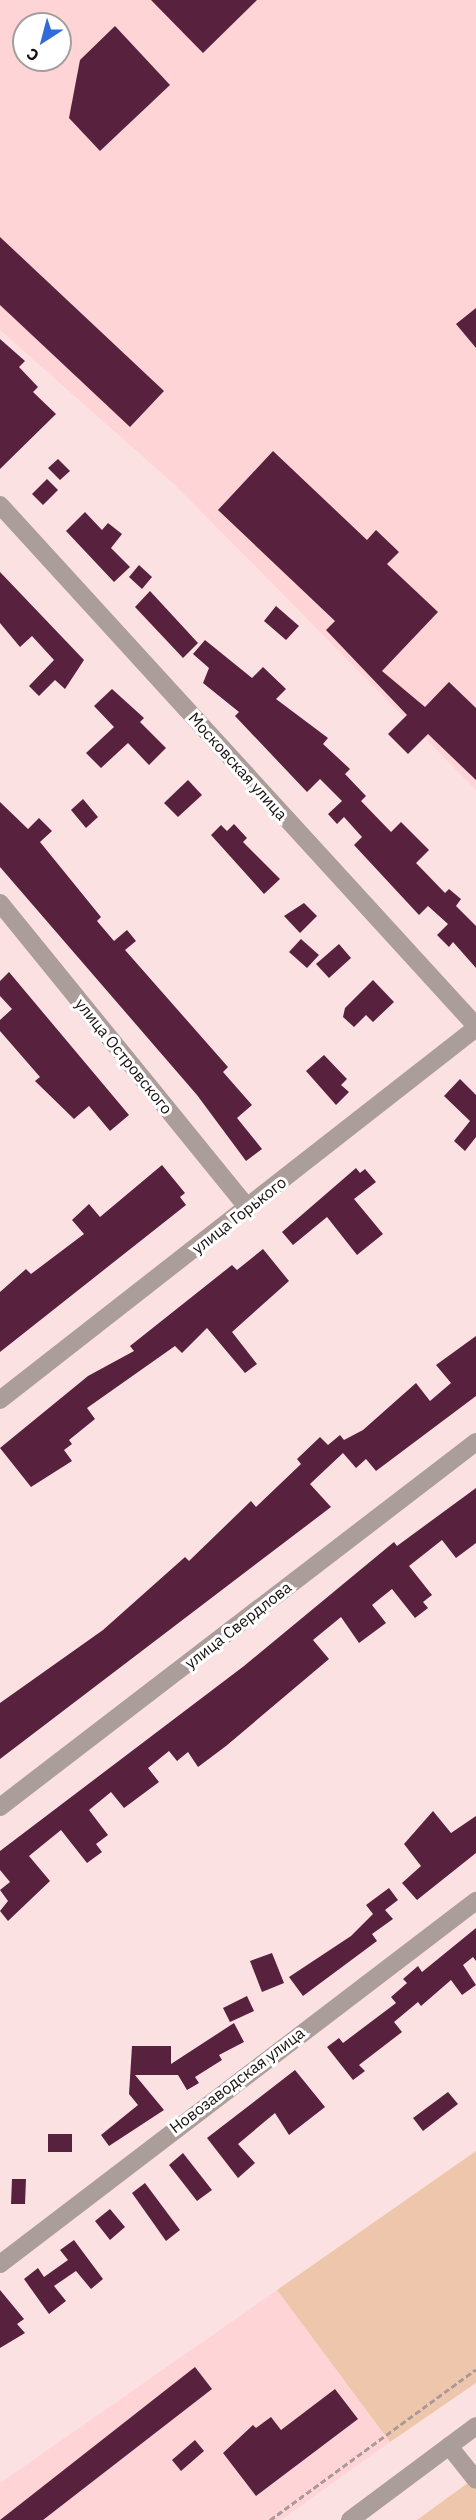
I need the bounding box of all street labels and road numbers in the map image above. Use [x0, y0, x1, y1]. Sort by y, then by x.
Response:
street label: Московская улица [185, 708, 291, 824]
street label: улица Островского [71, 994, 177, 1118]
street label: улица Горького [188, 1172, 290, 1258]
street label: улица Свердлова [181, 1577, 295, 1673]
street label: Новозаводская улица [166, 2023, 308, 2137]

